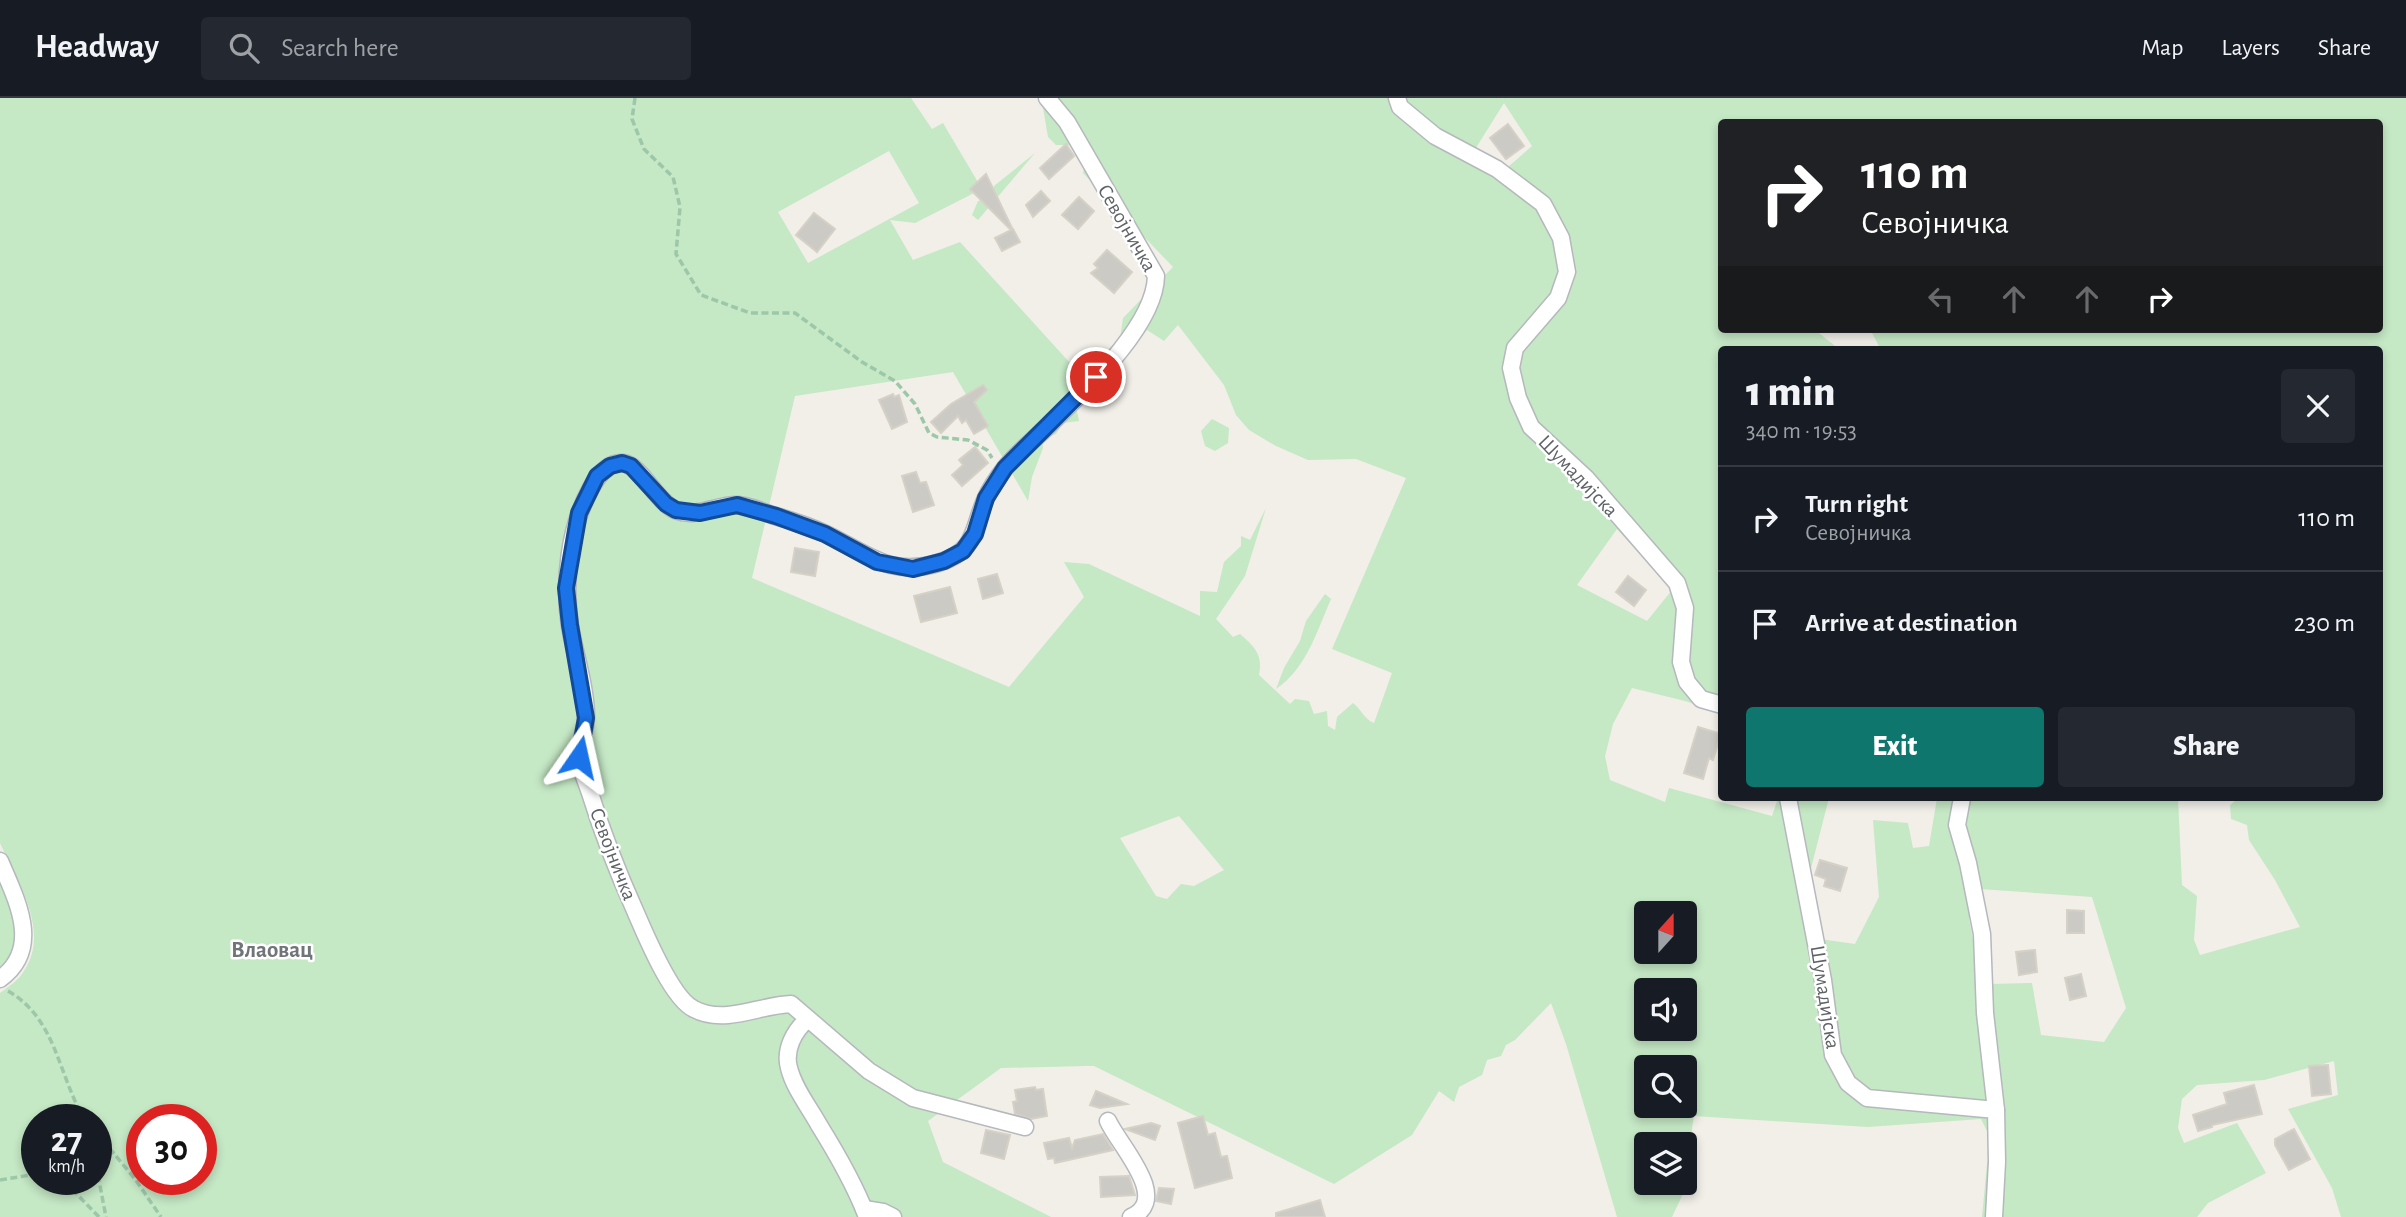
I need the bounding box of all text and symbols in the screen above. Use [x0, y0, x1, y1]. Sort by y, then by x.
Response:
search box [201, 17, 691, 80]
icon: search [225, 29, 263, 67]
text: Headway [35, 31, 159, 64]
text: Search here [281, 35, 399, 61]
text: Map [2141, 36, 2183, 60]
text: Layers [2221, 36, 2280, 60]
text: Share [2318, 36, 2371, 60]
icon: right [1746, 147, 1837, 238]
text: 110 m [1861, 149, 1969, 198]
street label: Севојничка [1094, 181, 1161, 276]
text: Севојничка [1861, 207, 2009, 239]
icon: left [1922, 280, 1960, 318]
icon: ahead [1995, 280, 2033, 318]
icon: ahead [2068, 280, 2106, 318]
icon: right [2141, 280, 2179, 318]
pin [1066, 347, 1126, 407]
icon: arrive [1077, 358, 1115, 396]
button: close [2281, 369, 2355, 443]
text: 1 min [1746, 371, 1835, 413]
text: 340 m · 19:53 [1746, 420, 1857, 443]
street label: Шумадијска [1534, 431, 1622, 521]
text: Turn right [1805, 491, 1908, 517]
icon: right [1746, 500, 1784, 538]
text: 110 m [2298, 505, 2355, 531]
text: Севојничка [1805, 522, 1911, 545]
icon: arrive [1746, 605, 1784, 643]
text: Arrive at destination [1805, 610, 2018, 636]
text: 230 m [2294, 610, 2355, 636]
button: Exit [1746, 707, 2044, 787]
button: Share [2058, 707, 2355, 787]
position arrow [542, 720, 616, 794]
street label: Севојничка [586, 805, 640, 904]
north arrow [1634, 901, 1698, 964]
map controls [1634, 901, 1697, 1195]
district label: Влаовац [231, 939, 313, 962]
street label: Шумадијска [1806, 944, 1844, 1051]
button: sound [1634, 978, 1697, 1041]
button: search [1634, 1055, 1697, 1118]
speed limit sign: 30 [126, 1104, 217, 1195]
text: 27 [51, 1123, 82, 1158]
button: layers [1634, 1132, 1697, 1195]
text: km/h [48, 1158, 85, 1176]

